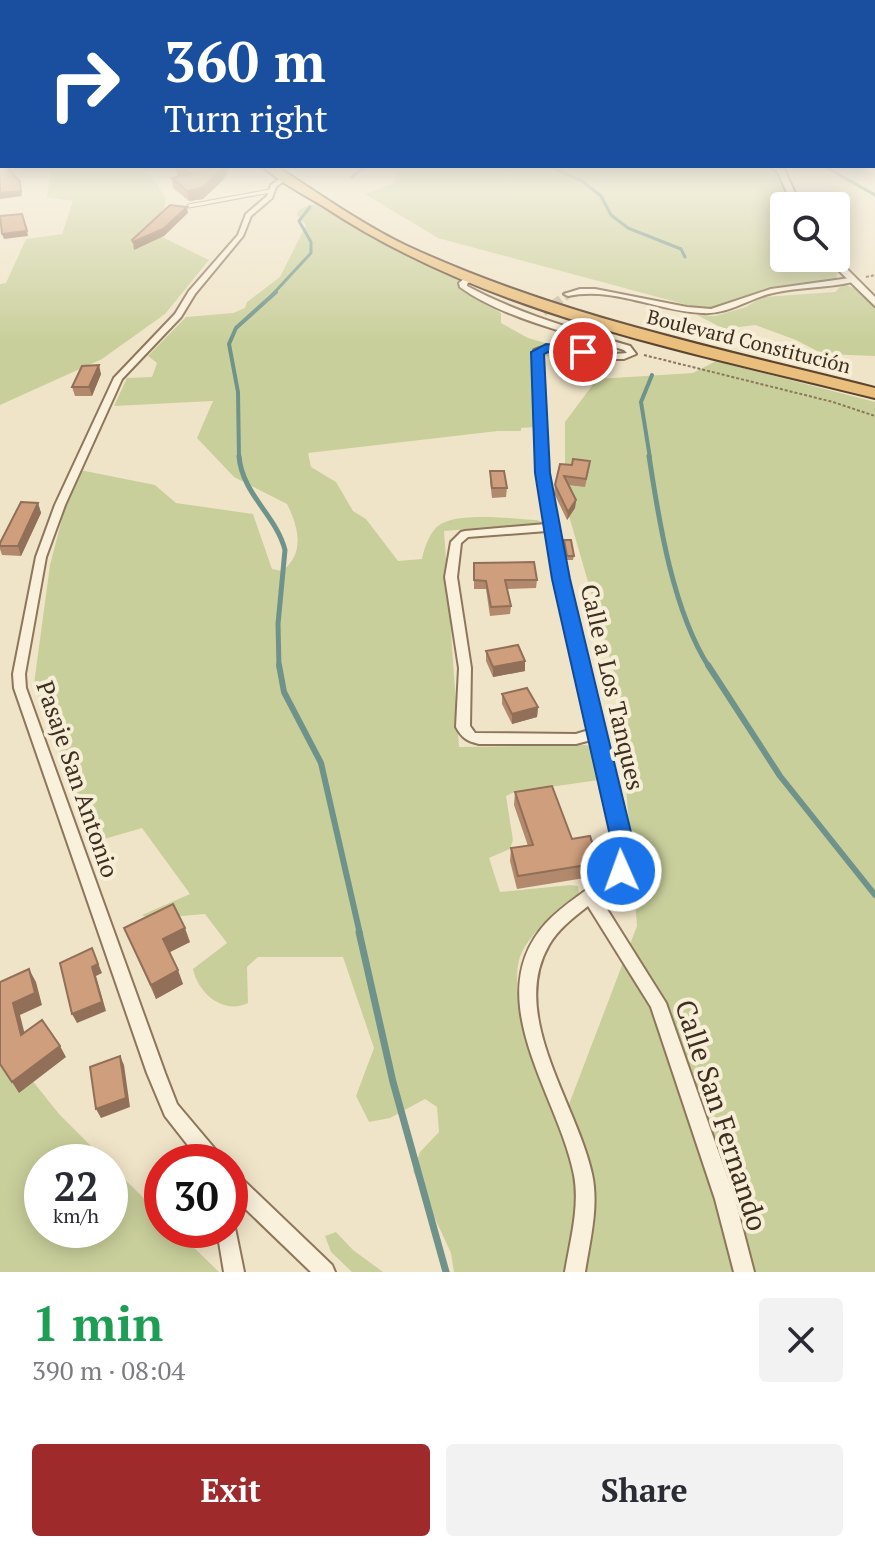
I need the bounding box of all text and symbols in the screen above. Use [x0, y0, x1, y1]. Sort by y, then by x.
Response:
text: 360 m [164, 24, 326, 98]
icon: right [32, 32, 136, 136]
text: Turn right [164, 95, 328, 142]
map controls [770, 192, 850, 272]
button: search [770, 192, 850, 272]
street label: Boulevard Constitución [644, 303, 854, 379]
pin [549, 318, 617, 386]
icon: arrive [561, 330, 605, 374]
street label: Calle a Los Tanques [574, 581, 652, 793]
street label: Pasaje San Antonio [29, 676, 127, 882]
position arrow [579, 829, 663, 913]
street label: Calle San Fernando [667, 995, 777, 1235]
speed limit sign: 30 [144, 1144, 248, 1248]
text: 22 [53, 1159, 99, 1212]
text: km/h [53, 1202, 99, 1229]
text: 1 min [32, 1291, 163, 1355]
button: close [759, 1298, 843, 1382]
text: 390 m · 08:04 [32, 1353, 185, 1387]
button: Exit [32, 1444, 430, 1536]
button: Share [446, 1444, 843, 1536]

